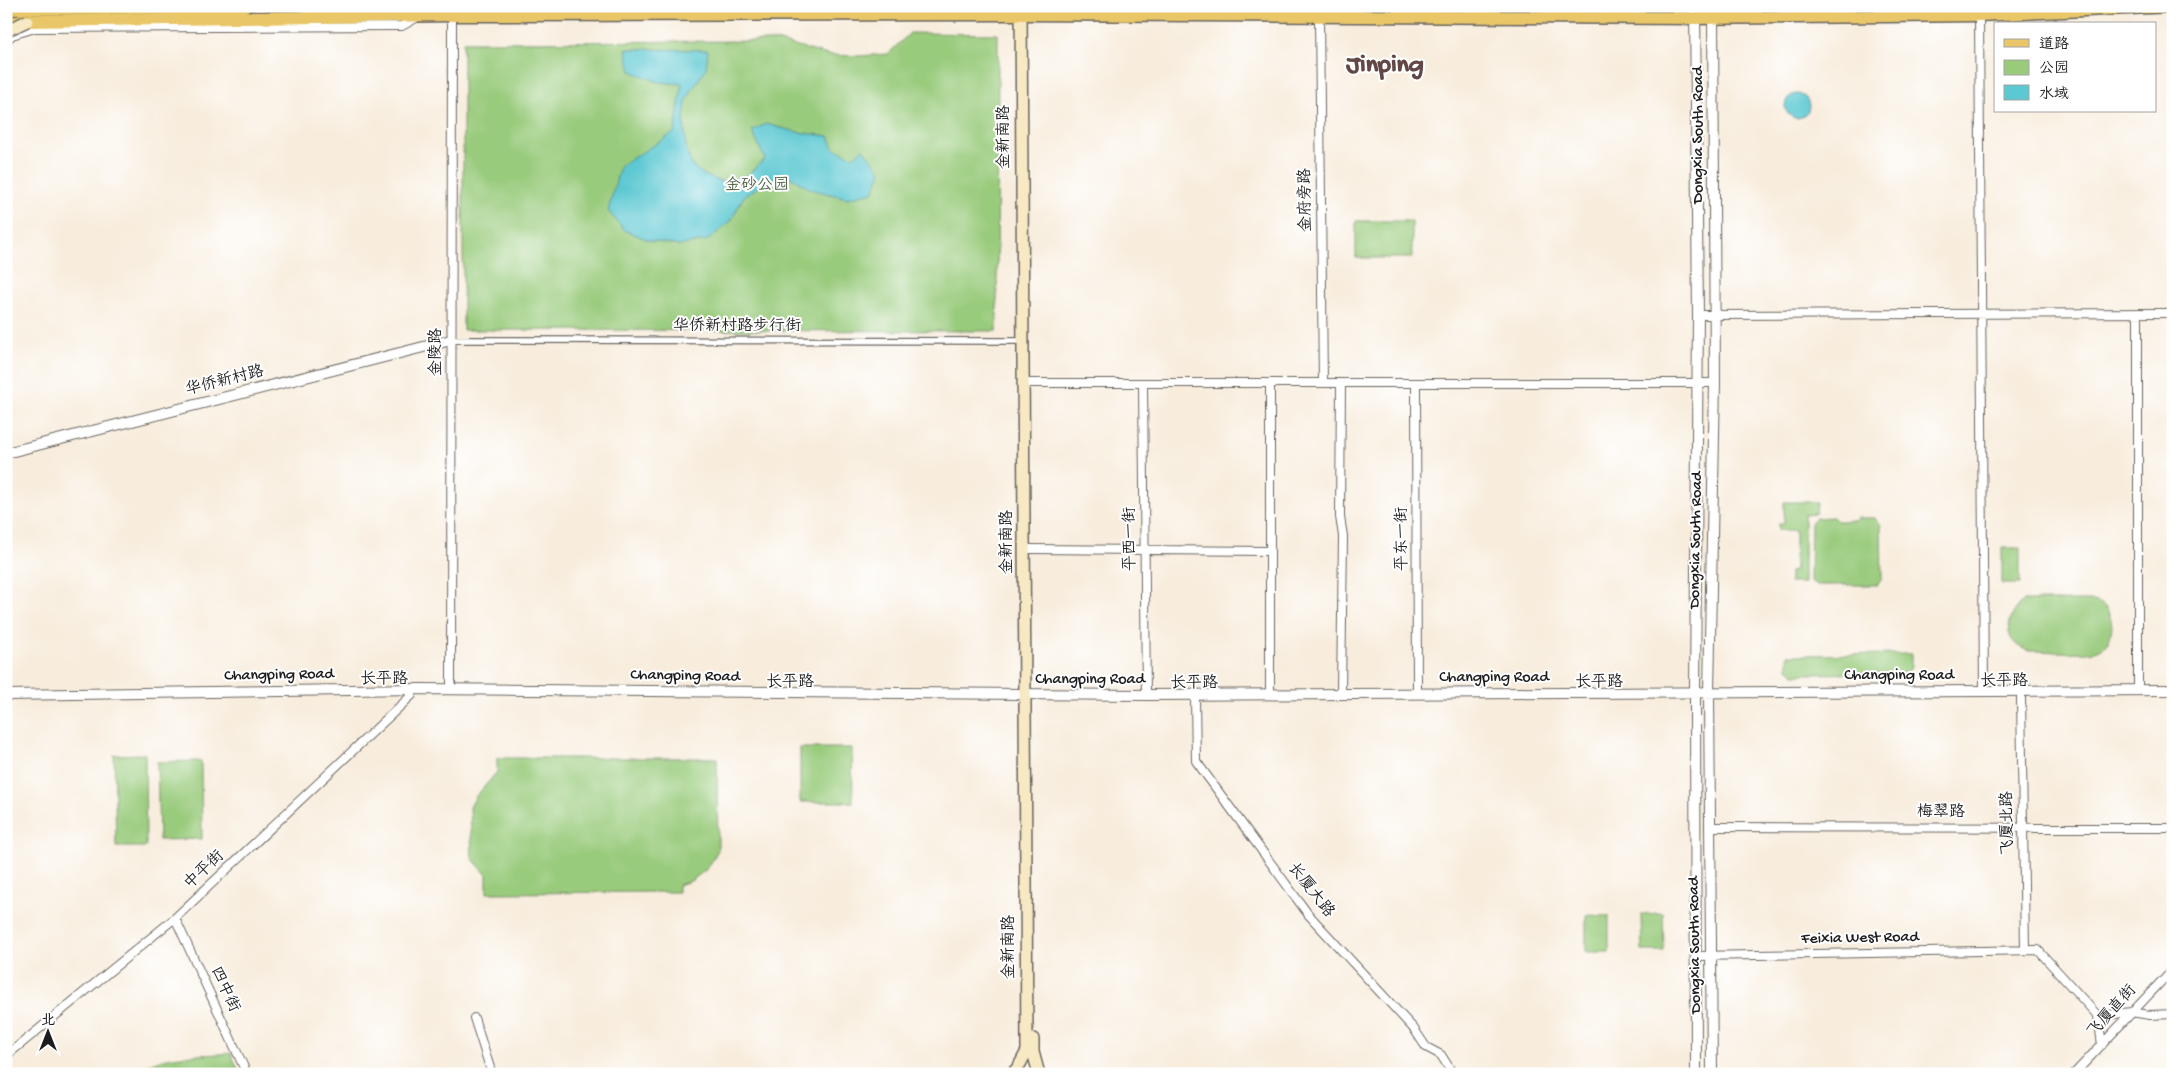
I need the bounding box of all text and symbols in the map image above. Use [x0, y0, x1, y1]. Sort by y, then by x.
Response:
legend [1994, 22, 2156, 112]
text: 道路 [2039, 36, 2069, 54]
district label: Jinping [1345, 51, 1424, 82]
text: 公园 [2039, 60, 2069, 78]
street label: Dongxia South Road [1690, 65, 1709, 205]
text: 水域 [2039, 86, 2069, 104]
street label: 金新南路 [994, 105, 1015, 169]
street label: 金府旁路 [1295, 168, 1317, 232]
park label: 金砂公园 [725, 175, 789, 196]
street label: 华侨新村路步行街 [673, 316, 801, 337]
street label: 金陵路 [426, 328, 447, 376]
street label: 华侨新村路 [183, 361, 266, 401]
street label: Dongxia South Road [1686, 470, 1708, 610]
street label: 平西一街 [1121, 507, 1141, 571]
street label: 平东一街 [1393, 507, 1413, 571]
street label: 金新南路 [997, 510, 1018, 574]
street label: Changping Road [224, 666, 336, 686]
street label: Changping Road [630, 667, 742, 687]
street label: Changping Road [1844, 667, 1955, 686]
street label: 长平路 [360, 669, 408, 690]
street label: Changping Road [1439, 669, 1550, 688]
street label: Changping Road [1035, 671, 1146, 690]
street label: 长平路 [1980, 671, 2028, 692]
street label: 长平路 [766, 672, 814, 693]
street label: 长平路 [1575, 672, 1623, 693]
street label: 长平路 [1170, 673, 1218, 694]
street label: 飞厦北路 [1997, 791, 2019, 855]
street label: 梅翠路 [1917, 802, 1965, 823]
street label: 中平街 [180, 846, 229, 894]
street label: 长厦大路 [1283, 859, 1339, 922]
street label: Dongxia South Road [1685, 875, 1707, 1015]
street label: 金新南路 [999, 915, 1020, 979]
street label: Feixia West Road [1800, 928, 1921, 950]
street label: 四中街 [205, 963, 245, 1016]
street label: 飞厦直街 [2083, 981, 2141, 1042]
north arrow [22, 1008, 72, 1058]
text: 北 [41, 1013, 55, 1030]

